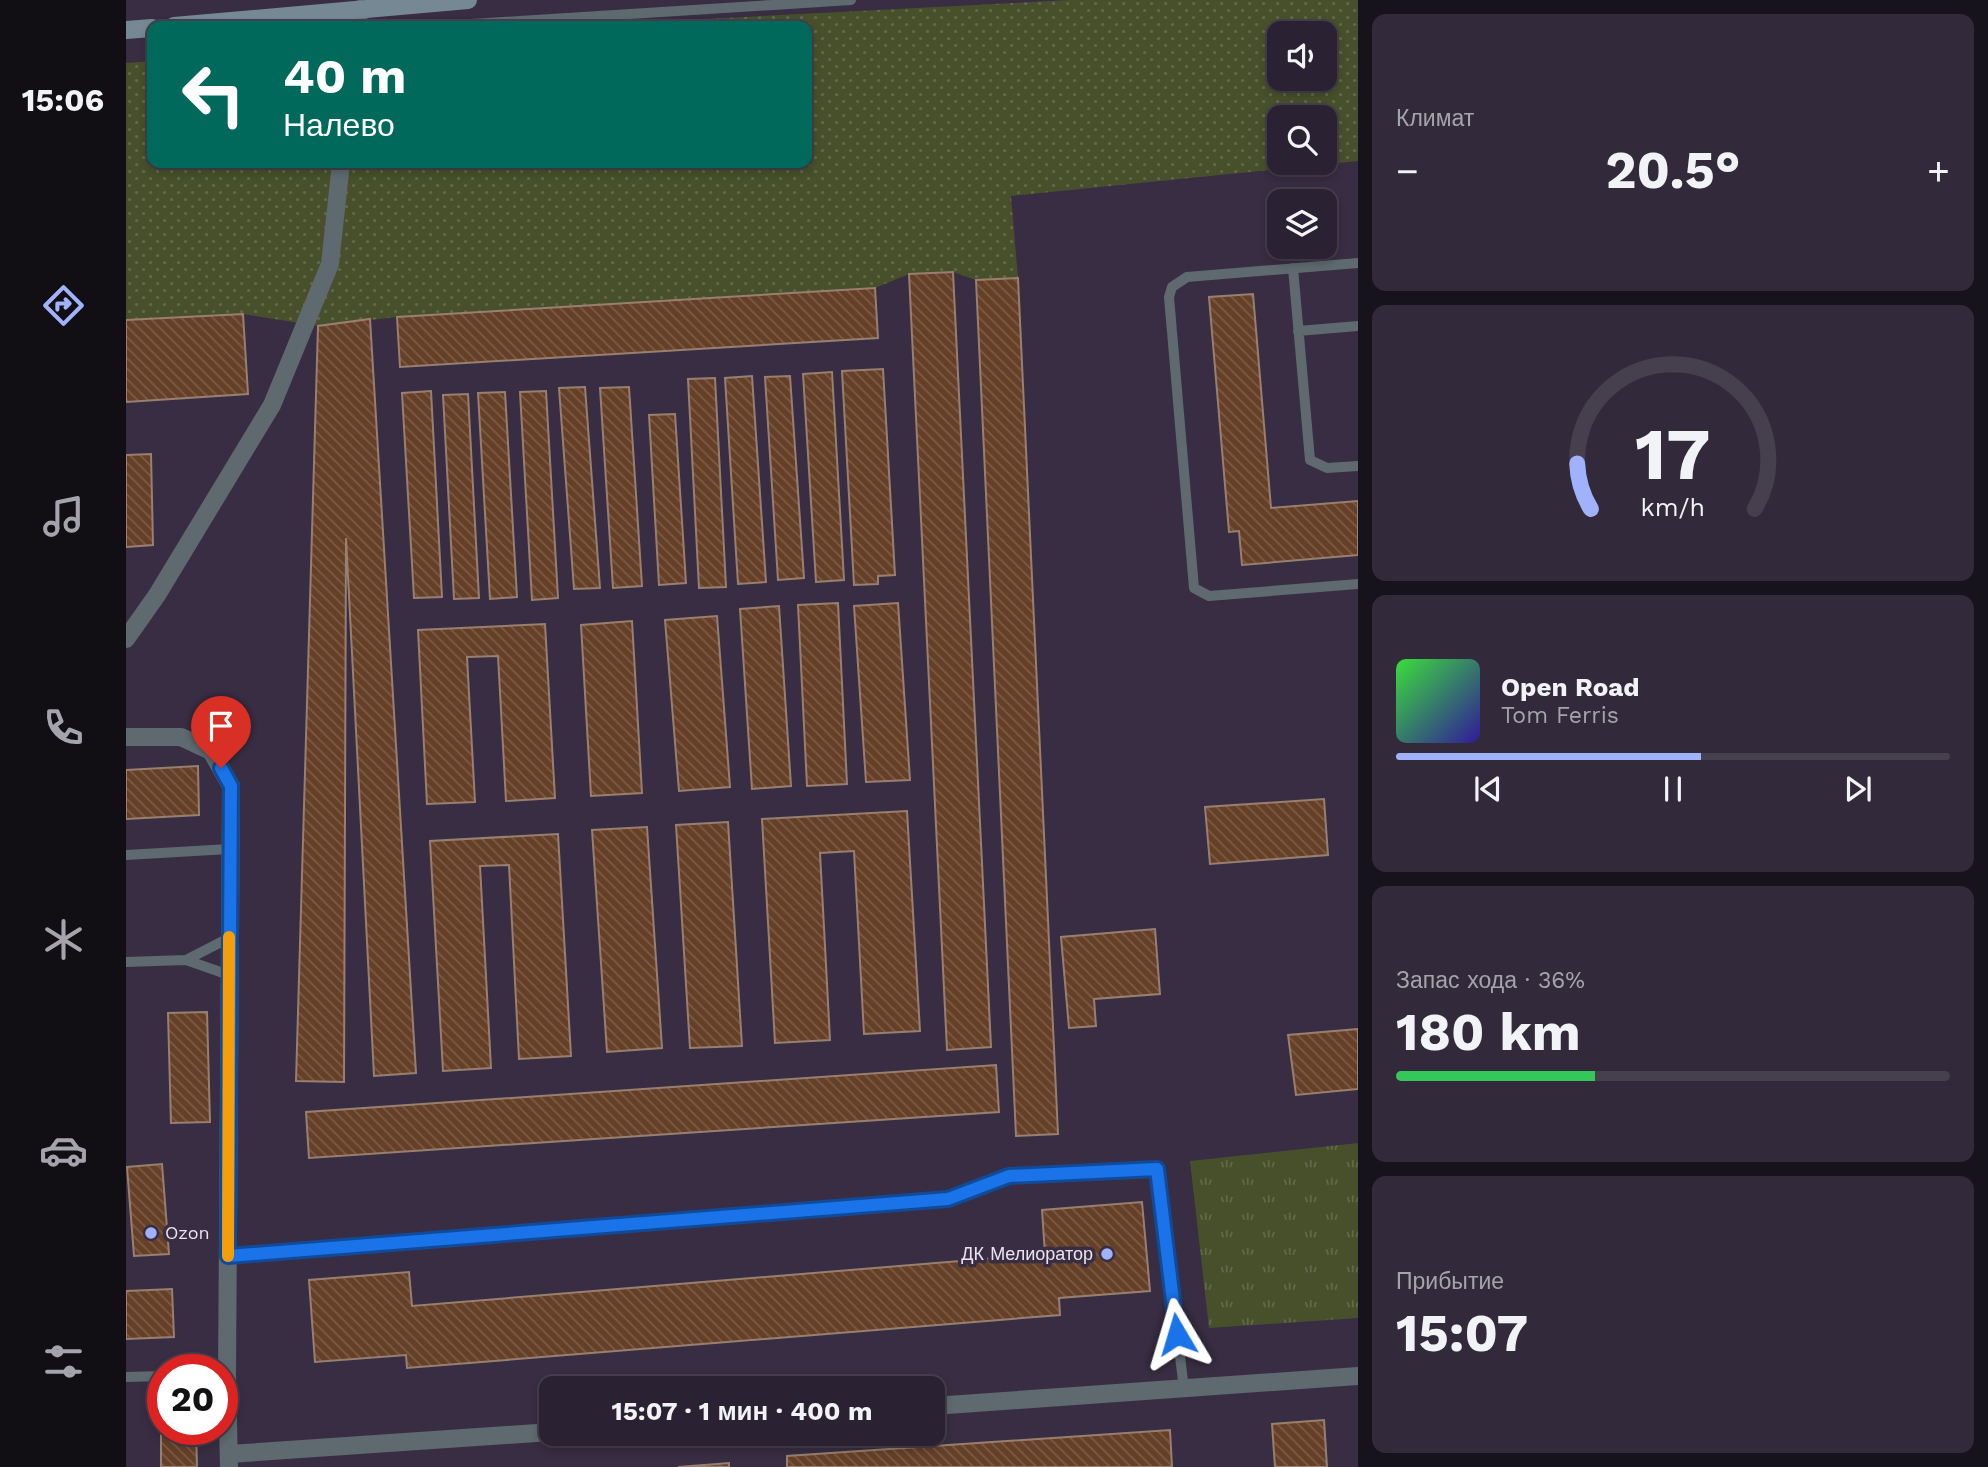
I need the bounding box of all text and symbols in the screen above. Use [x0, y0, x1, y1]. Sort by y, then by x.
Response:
map controls [1267, 21, 1337, 259]
button: sound [1267, 21, 1337, 91]
text: 40 m [283, 47, 406, 105]
icon: left [168, 49, 259, 140]
text: 15:06 [22, 81, 104, 119]
button: search [1267, 105, 1337, 175]
text: Климат [1396, 105, 1474, 132]
text: Налево [283, 106, 395, 144]
text: 20.5° [1605, 140, 1741, 201]
text: − [1396, 149, 1419, 193]
text: + [1927, 149, 1950, 193]
button: layers [1267, 189, 1337, 259]
icon: directions [39, 281, 88, 330]
text: 17 [1635, 411, 1711, 497]
icon: music [39, 492, 88, 541]
text: km/h [1641, 493, 1705, 522]
text: Open Road [1501, 672, 1639, 702]
pin [191, 696, 251, 768]
text: Tom Ferris [1501, 702, 1619, 729]
icon: phone [39, 703, 88, 752]
icon: arrive [202, 707, 240, 745]
icon: previous [1469, 770, 1507, 808]
icon: pause [1654, 770, 1692, 808]
icon: next [1839, 770, 1877, 808]
icon: climate [39, 915, 88, 964]
text: Запас хода · 36% [1396, 967, 1585, 994]
text: 180 km [1396, 1002, 1581, 1063]
icon: car [39, 1126, 88, 1175]
place label: Ozon [165, 1222, 210, 1243]
marker: Ozon [143, 1225, 159, 1241]
place label: ДК Мелиоратор [961, 1243, 1093, 1264]
marker: ДК Мелиоратор [1099, 1246, 1115, 1262]
text: Прибытие [1396, 1268, 1504, 1295]
position arrow [1140, 1297, 1214, 1371]
text: 15:07 [1396, 1303, 1528, 1364]
icon: filters [39, 1337, 88, 1386]
speed limit sign: 20 [147, 1354, 238, 1445]
text: 15:07 · 1 мин · 400 m [611, 1396, 873, 1426]

